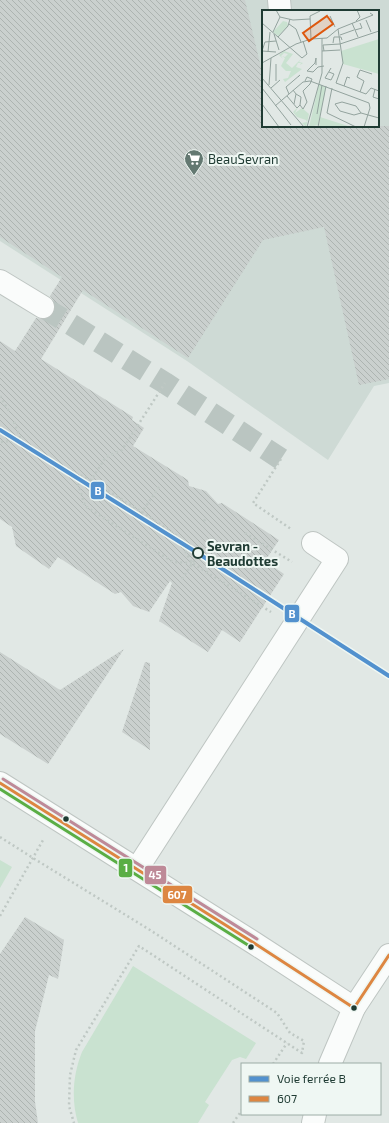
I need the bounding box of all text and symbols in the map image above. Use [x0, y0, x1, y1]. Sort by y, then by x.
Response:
inset map [262, 10, 379, 127]
supermarket icon: BeauSevran [183, 148, 205, 176]
place label: BeauSevran [208, 151, 279, 167]
line badge: B [90, 481, 105, 500]
text: B [94, 484, 102, 497]
place label: Sevran - Beaudottes [207, 538, 278, 569]
marker: Sevran - Beaudottes [192, 547, 204, 559]
line badge: B [284, 604, 300, 623]
text: B [288, 607, 296, 620]
unlabelled marker [61, 814, 71, 824]
line badge: 1 [118, 858, 133, 878]
text: 1 [124, 861, 128, 874]
line badge: 45 [144, 865, 167, 885]
text: 45 [148, 868, 162, 881]
line badge: 607 [162, 885, 193, 904]
text: 607 [167, 888, 187, 901]
unlabelled marker [246, 942, 256, 952]
unlabelled marker [349, 1003, 359, 1013]
legend [241, 1063, 381, 1115]
text: Voie ferrée B [277, 1071, 346, 1085]
text: 607 [277, 1091, 297, 1105]

